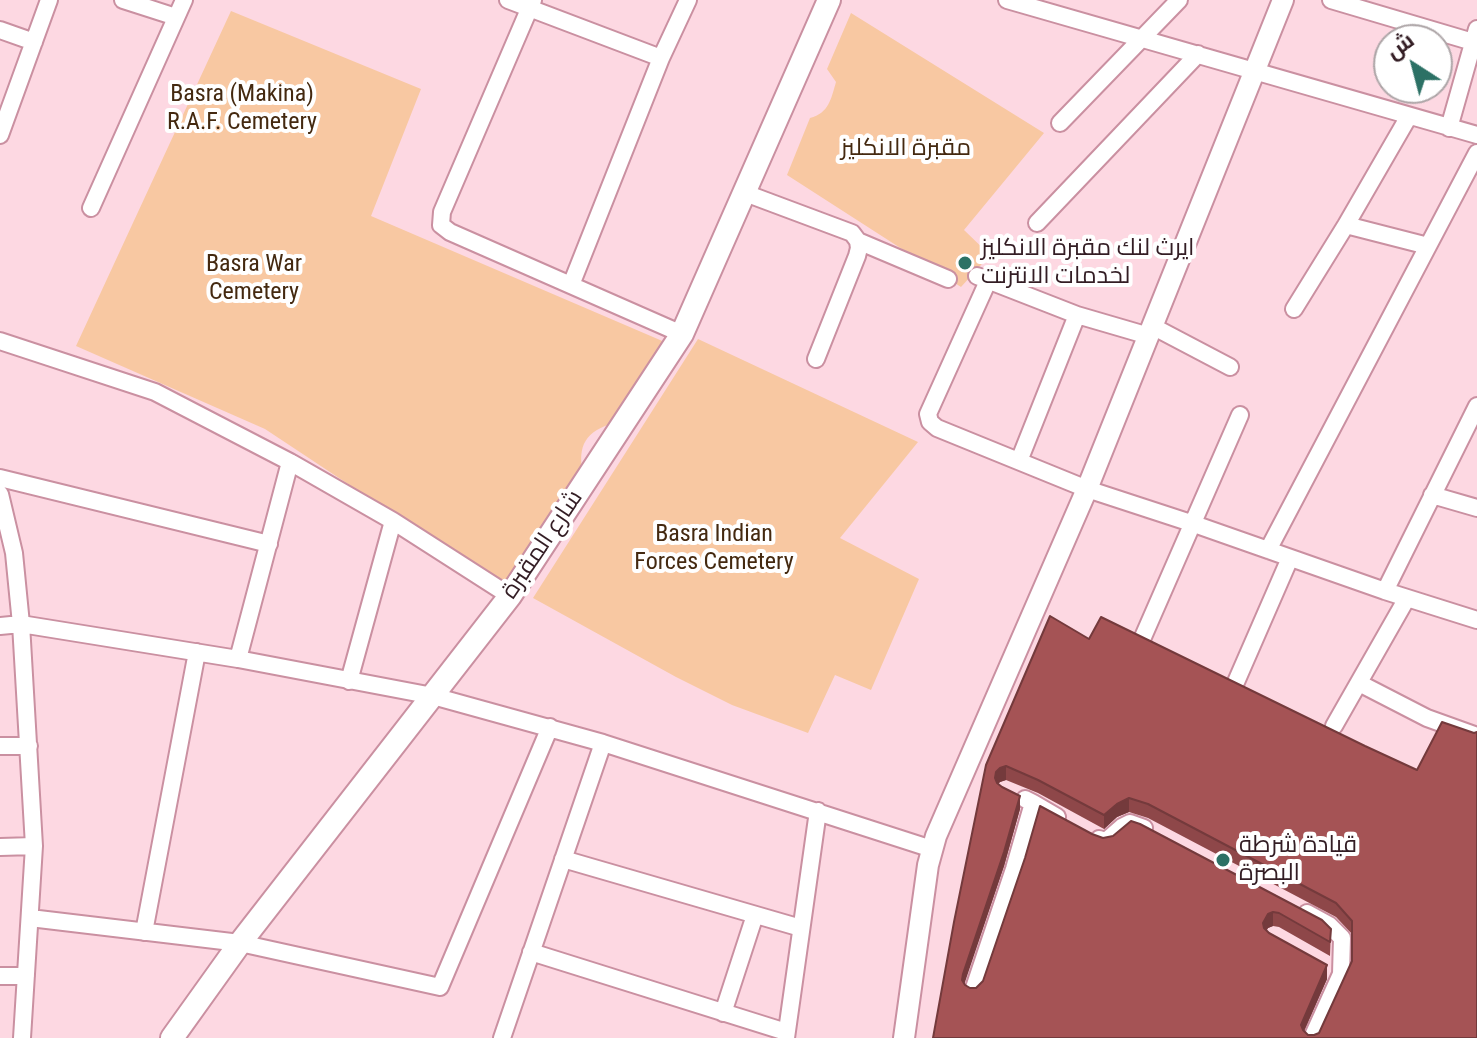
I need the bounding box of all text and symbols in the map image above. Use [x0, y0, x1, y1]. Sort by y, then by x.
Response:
north arrow [1373, 24, 1453, 104]
text: ش [1381, 27, 1419, 64]
park label: Basra (Makina) R.A.F. Cemetery [167, 81, 317, 137]
park label: مقبرة الانكليز [841, 135, 971, 163]
place label: ايرث لنك مقبرة الانكليز لخدمات الانترنت [981, 235, 1195, 291]
park label: Basra War Cemetery [206, 251, 302, 307]
marker: ايرث لنك مقبرة الانكليز لخدمات الانترنت [956, 254, 974, 272]
street label: شارع المقبرة [496, 485, 590, 605]
park label: Basra Indian Forces Cemetery [634, 521, 794, 577]
place label: قيادة شرطة البصرة [1239, 832, 1357, 888]
marker: قيادة شرطة البصرة [1214, 851, 1232, 869]

